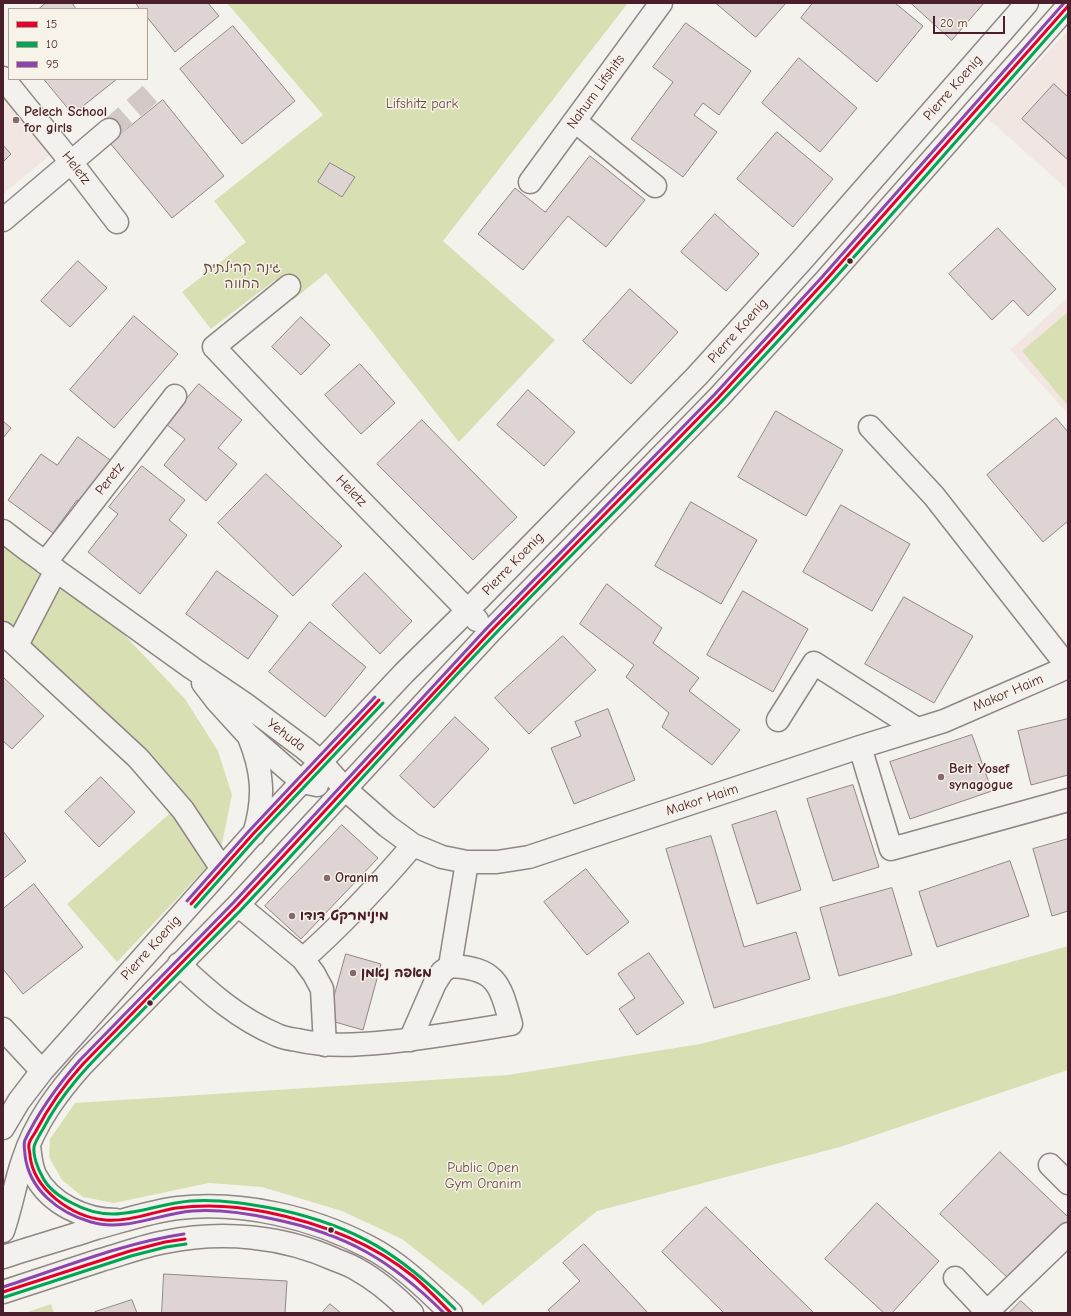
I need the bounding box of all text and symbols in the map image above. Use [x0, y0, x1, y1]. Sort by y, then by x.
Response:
legend [8, 8, 148, 80]
scale bar [935, 8, 1007, 34]
text: 20 m [940, 16, 968, 30]
text: 15 [46, 17, 57, 31]
text: 10 [46, 37, 58, 51]
street label: Nahum Lifshits [563, 52, 629, 132]
street label: Pierre Koenig [920, 52, 986, 124]
text: 95 [46, 57, 59, 71]
park label: Lifshitz park [386, 96, 458, 112]
place label: Pelech School for girls [24, 104, 107, 136]
marker: Pelech School for girls [11, 115, 21, 125]
street label: Heletz [58, 148, 94, 188]
unlabelled marker [845, 256, 855, 266]
park label: גינה קהילתית החווה [203, 260, 281, 292]
street label: Pierre Koenig [705, 295, 771, 367]
street label: Peretz [92, 459, 128, 499]
street label: Heletz [332, 472, 370, 510]
street label: Pierre Koenig [479, 529, 547, 599]
street label: Makor Haim [970, 671, 1046, 715]
street label: Yehuda [263, 715, 309, 755]
place label: Beit Yosef synagogue [949, 761, 1013, 794]
marker: Beit Yosef synagogue [936, 772, 946, 782]
street label: Makor Haim [664, 780, 740, 820]
place label: Oranim [335, 870, 378, 886]
marker: Oranim [322, 873, 332, 883]
place label: מינימרקט דודו [300, 908, 389, 924]
marker: מינימרקט דודו [287, 911, 297, 921]
street label: Pierre Koenig [118, 912, 184, 984]
place label: מאפה נאמן [361, 965, 432, 981]
marker: מאפה נאמן [348, 968, 358, 978]
unlabelled marker [145, 998, 155, 1008]
park label: Public Open Gym Oranim [445, 1160, 521, 1192]
unlabelled marker [326, 1225, 336, 1235]

